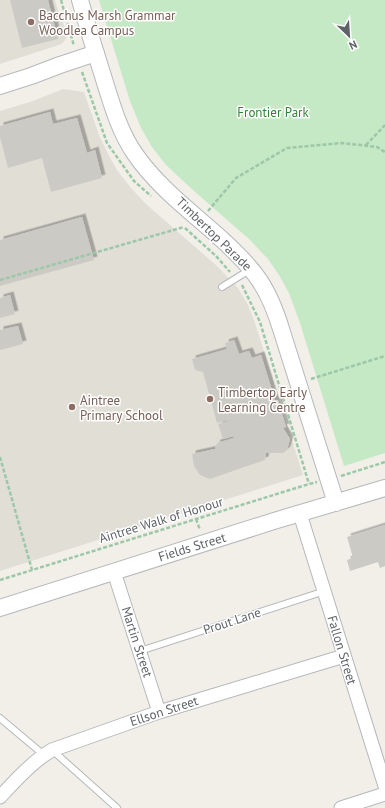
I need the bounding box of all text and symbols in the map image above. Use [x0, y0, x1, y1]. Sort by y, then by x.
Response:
place label: Bacchus Marsh Grammar Woodlea Campus [39, 7, 176, 39]
north arrow [329, 16, 369, 56]
marker: Bacchus Marsh Grammar Woodlea Campus [26, 17, 36, 27]
text: N [347, 37, 359, 53]
park label: Frontier Park [237, 104, 310, 121]
street label: Timbertop Parade [172, 193, 256, 275]
place label: Timbertop Early Learning Centre [218, 384, 307, 416]
place label: Aintree Primary School [80, 392, 163, 424]
marker: Timbertop Early Learning Centre [205, 394, 215, 404]
marker: Aintree Primary School [67, 402, 77, 412]
street label: Aintree Walk of Honour [97, 493, 226, 547]
street label: Fields Street [156, 529, 228, 565]
street label: Prout Lane [201, 604, 263, 638]
street label: Martin Street [118, 605, 157, 680]
street label: Fallon Street [323, 613, 361, 687]
street label: Ellson Street [128, 692, 201, 730]

